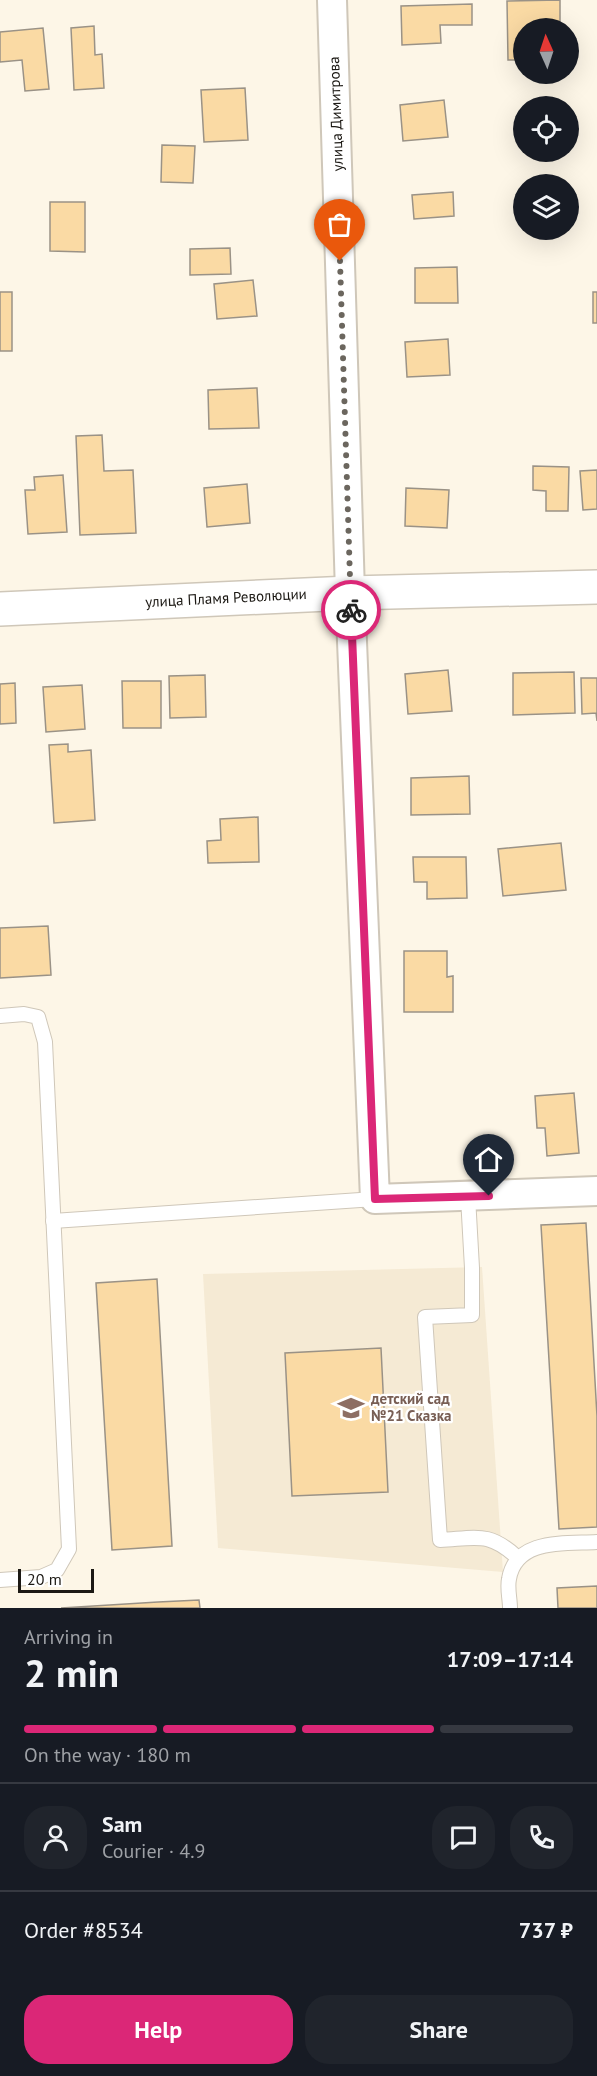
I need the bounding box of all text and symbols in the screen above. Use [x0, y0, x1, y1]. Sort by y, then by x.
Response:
north arrow [513, 18, 579, 84]
map controls [513, 18, 579, 240]
street label: улица Димитрова [324, 56, 347, 172]
button: locate [513, 96, 579, 162]
button: layers [513, 174, 579, 240]
pin [314, 199, 365, 261]
icon: bag [323, 208, 356, 241]
courier [321, 580, 381, 640]
street label: улица Пламя Революции [145, 584, 307, 611]
icon: bike [335, 594, 368, 627]
pin [463, 1134, 514, 1196]
icon: home [472, 1143, 505, 1176]
place label: детский сад №21 Сказка [370, 1389, 451, 1425]
school or university icon: детский сад №21 Сказка [336, 1393, 366, 1423]
scale bar [18, 1566, 94, 1594]
text: 20 m [27, 1569, 62, 1589]
text: Arriving in [24, 1624, 113, 1650]
text: 17:09–17:14 [447, 1645, 573, 1673]
text: 2 min [24, 1647, 119, 1698]
text: On the way · 180 m [24, 1742, 191, 1768]
button: person [24, 1806, 87, 1869]
button: chat [432, 1806, 495, 1869]
button: phone [510, 1806, 573, 1869]
text: Sam [102, 1810, 142, 1838]
text: Courier · 4.9 [102, 1838, 205, 1864]
text: Order #8534 [24, 1916, 143, 1944]
text: 737 ₽ [519, 1916, 573, 1944]
button: Help [24, 1995, 293, 2064]
button: Share [305, 1995, 573, 2064]

